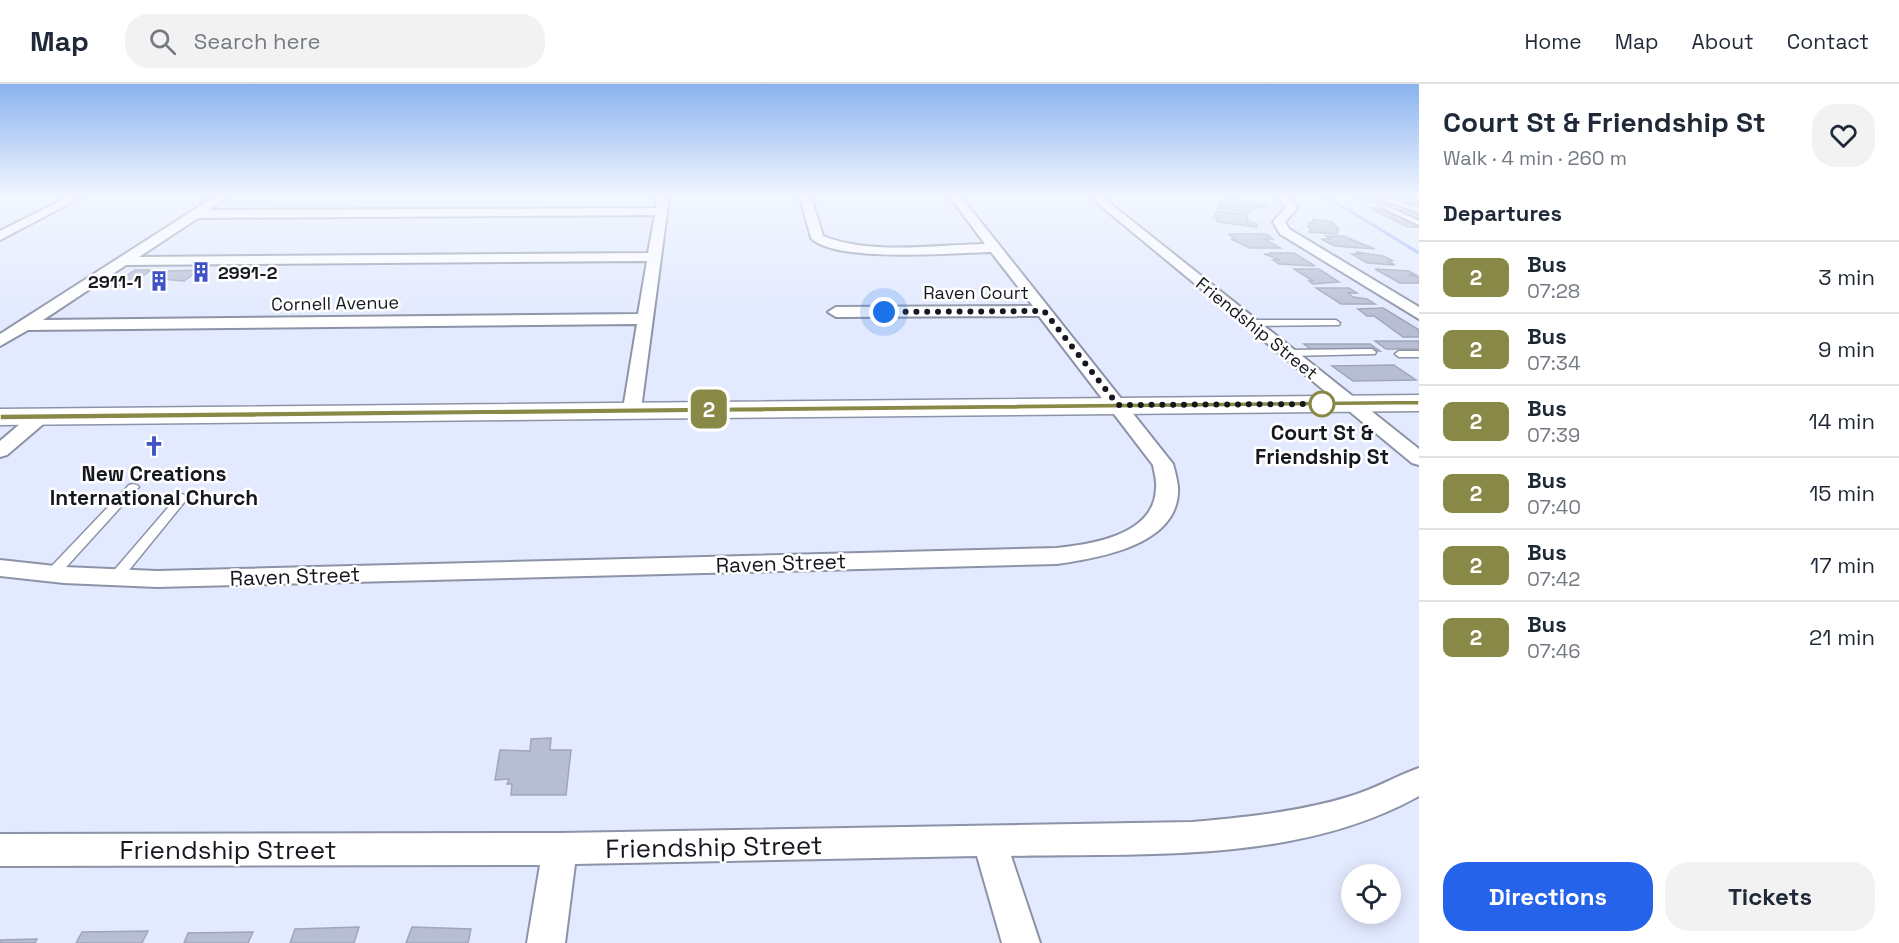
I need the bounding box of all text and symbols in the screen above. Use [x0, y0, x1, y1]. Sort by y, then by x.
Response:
search box [125, 14, 545, 68]
text: Map [30, 23, 89, 59]
icon: search [146, 25, 179, 58]
text: Search here [194, 27, 321, 55]
text: Home [1524, 28, 1582, 55]
text: Map [1615, 28, 1659, 55]
text: About [1692, 28, 1754, 55]
text: Contact [1787, 28, 1869, 55]
text: Court St & Friendship St [1443, 104, 1766, 140]
button: heart [1812, 104, 1875, 167]
text: Walk · 4 min · 260 m [1443, 145, 1627, 171]
text: Departures [1443, 199, 1562, 227]
text: Bus [1527, 250, 1567, 278]
building icon: 2991-2 [189, 260, 213, 284]
place label: 2991-2 [218, 261, 278, 284]
text: 3 min [1818, 263, 1875, 291]
text: 2 [1470, 264, 1482, 291]
building icon: 2911-1 [147, 269, 171, 293]
place label: 2911-1 [88, 270, 142, 293]
street label: Friendship Street [1191, 272, 1323, 384]
text: 07:28 [1527, 278, 1580, 304]
street label: Raven Court [923, 281, 1029, 304]
street label: Cornell Avenue [271, 290, 399, 316]
your location [869, 297, 899, 327]
text: Bus [1527, 322, 1567, 350]
text: 9 min [1818, 335, 1875, 363]
text: 2 [1470, 336, 1482, 363]
text: 07:34 [1527, 350, 1580, 376]
line badge: 2 [690, 390, 728, 428]
marker: Court St & Friendship St [1309, 391, 1335, 417]
text: Bus [1527, 394, 1567, 422]
text: 2 [703, 396, 715, 423]
text: 14 min [1809, 407, 1875, 435]
text: 2 [1470, 408, 1482, 435]
place label: Court St & Friendship St [1255, 419, 1389, 470]
text: 07:39 [1527, 422, 1580, 448]
church icon: New Creations International Church [142, 434, 166, 458]
place label: New Creations International Church [50, 460, 258, 511]
text: Bus [1527, 466, 1567, 494]
text: 15 min [1809, 479, 1875, 507]
text: 2 [1470, 480, 1482, 507]
text: 07:40 [1527, 494, 1581, 520]
text: Bus [1527, 538, 1567, 566]
street label: Raven Street [715, 547, 847, 579]
text: 17 min [1810, 551, 1875, 579]
text: 2 [1470, 552, 1482, 579]
street label: Raven Street [229, 560, 361, 592]
text: 07:42 [1527, 566, 1580, 592]
text: Bus [1527, 610, 1567, 638]
text: 21 min [1809, 623, 1875, 651]
text: 2 [1470, 624, 1482, 651]
text: 07:46 [1527, 638, 1581, 664]
street label: Friendship Street [605, 828, 823, 866]
street label: Friendship Street [119, 833, 337, 867]
button: Directions [1443, 862, 1653, 931]
button: Tickets [1665, 862, 1875, 931]
map controls [1341, 864, 1401, 924]
button: locate [1341, 864, 1401, 924]

